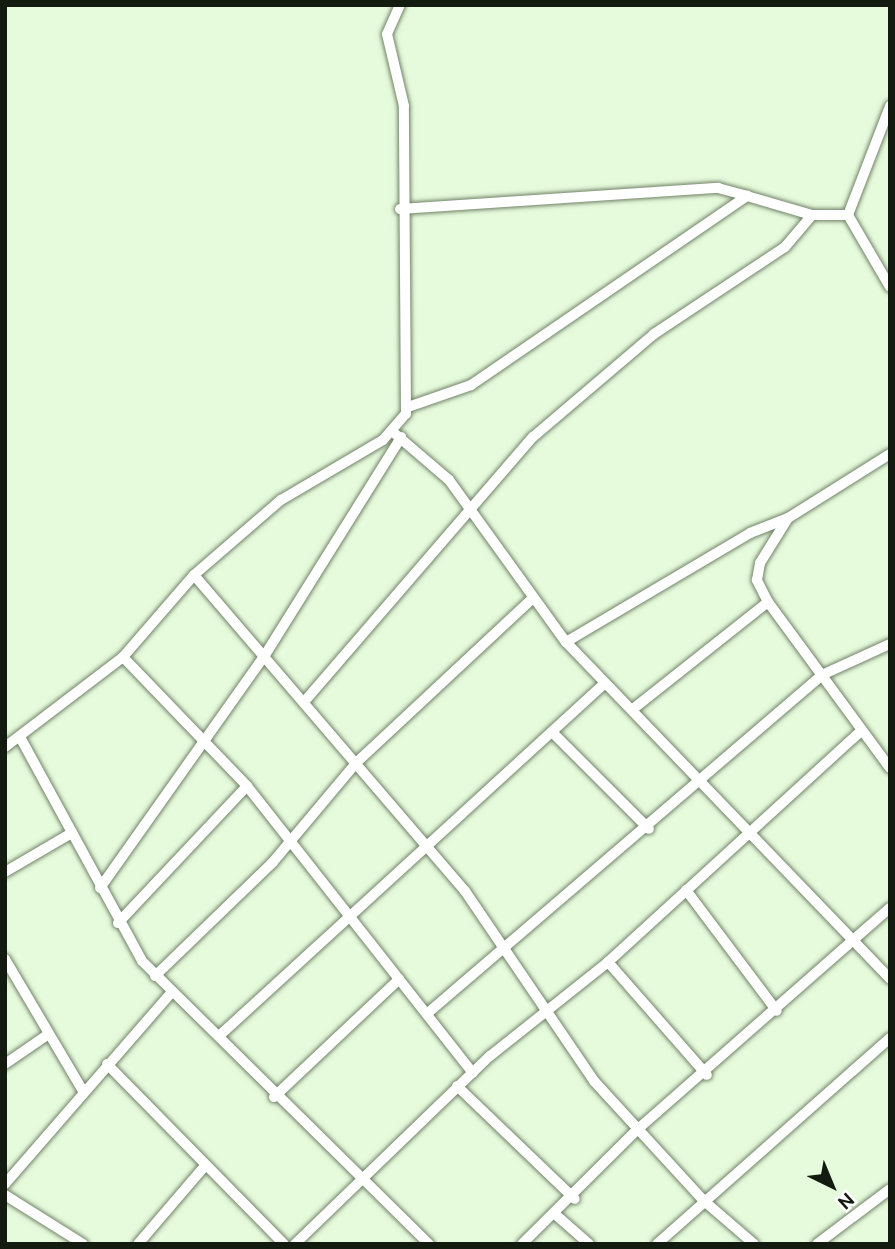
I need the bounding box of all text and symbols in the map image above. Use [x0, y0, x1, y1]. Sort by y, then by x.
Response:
north arrow [797, 1151, 867, 1221]
text: N [834, 1188, 859, 1214]

